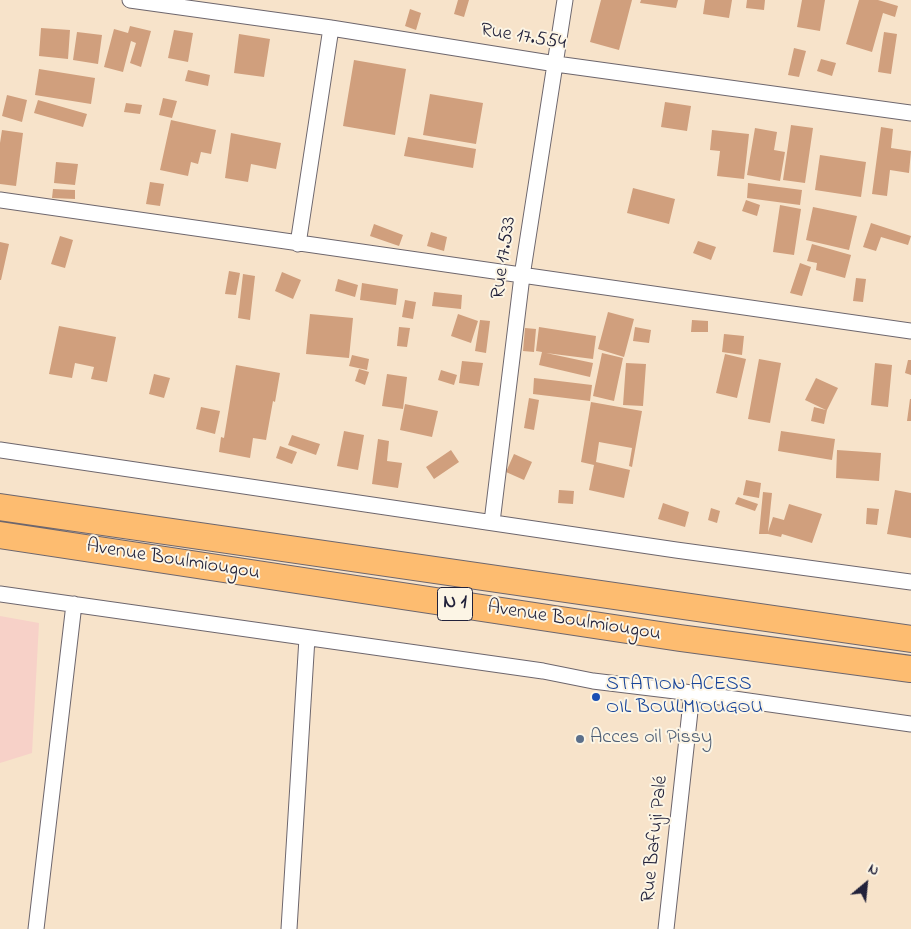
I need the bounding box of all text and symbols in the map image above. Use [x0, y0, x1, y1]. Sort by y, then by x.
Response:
street label: Rue 17.554 [479, 19, 567, 57]
street label: Rue 17.533 [487, 215, 523, 301]
street label: Avenue Boulmiougou [85, 535, 261, 587]
road number: N 1 [438, 588, 472, 620]
street label: Avenue Boulmiougou [486, 596, 662, 648]
place label: STATION ACESS OIL BOULMIOUGOU [606, 674, 763, 721]
marker: STATION ACESS OIL BOULMIOUGOU [590, 691, 602, 703]
place label: Acces oil Pissy [590, 727, 712, 751]
marker: Acces oil Pissy [574, 733, 586, 745]
street label: Rue Bafuji Palé [637, 774, 675, 904]
north arrow [841, 859, 891, 909]
text: N [864, 859, 882, 882]

